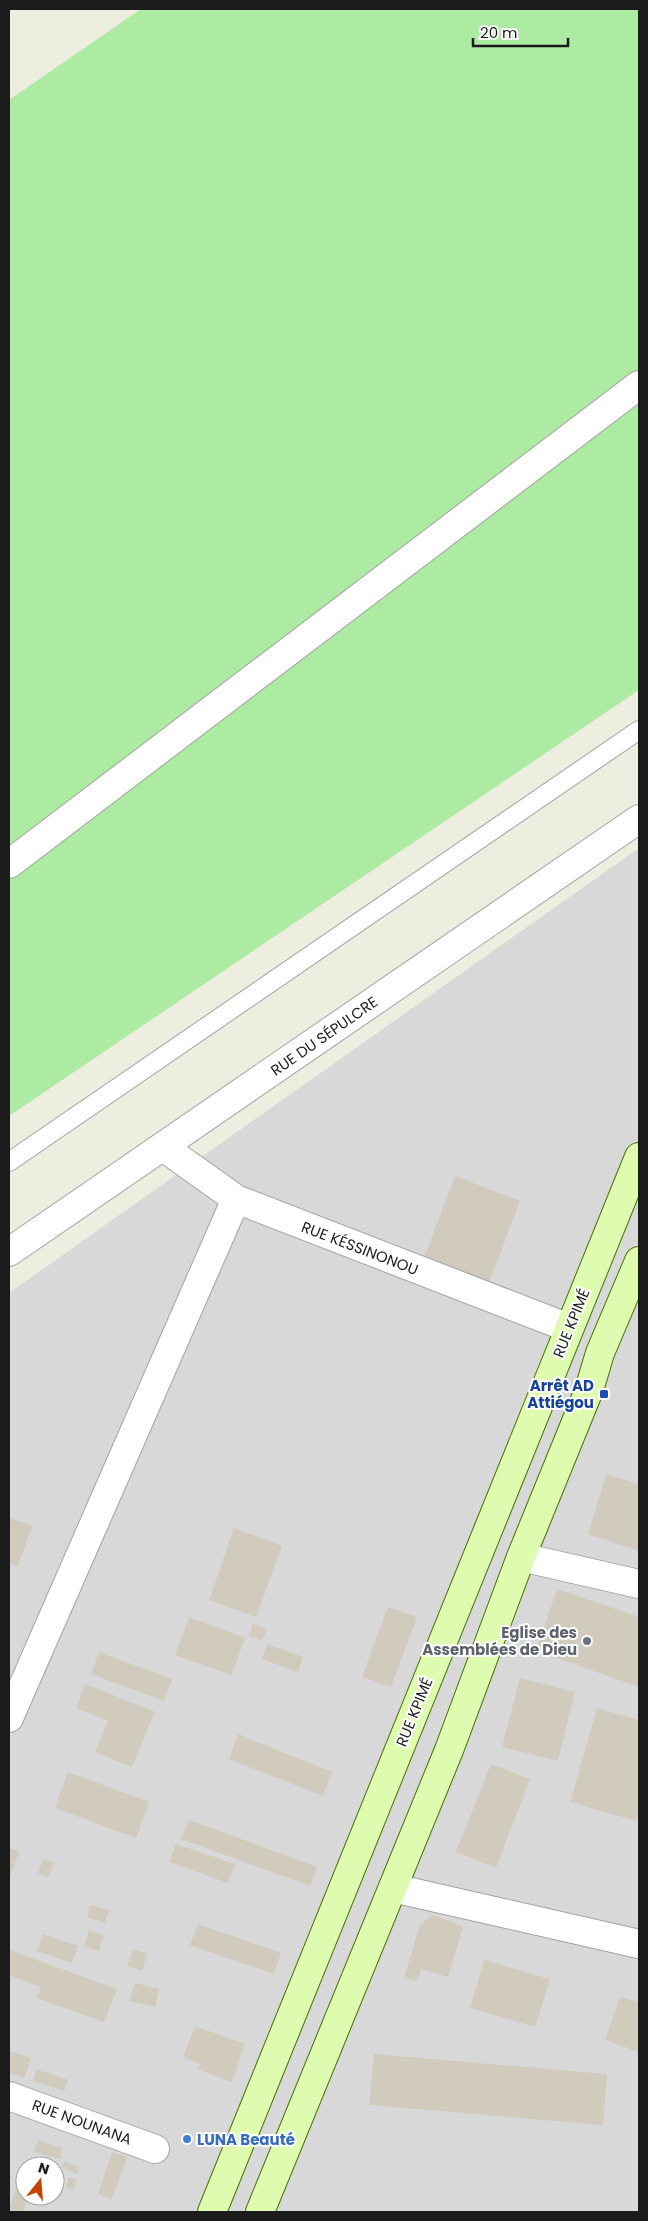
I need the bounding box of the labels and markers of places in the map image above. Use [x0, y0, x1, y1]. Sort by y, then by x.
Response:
place label: Arrêt AD Attiégou [527, 1375, 594, 1413]
marker: Arrêt AD Attiégou [598, 1388, 610, 1400]
place label: Eglise des Assemblées de Dieu [422, 1622, 577, 1660]
marker: Eglise des Assemblées de Dieu [581, 1635, 593, 1647]
place label: LUNA Beauté [197, 2129, 295, 2150]
marker: LUNA Beauté [181, 2133, 193, 2145]

